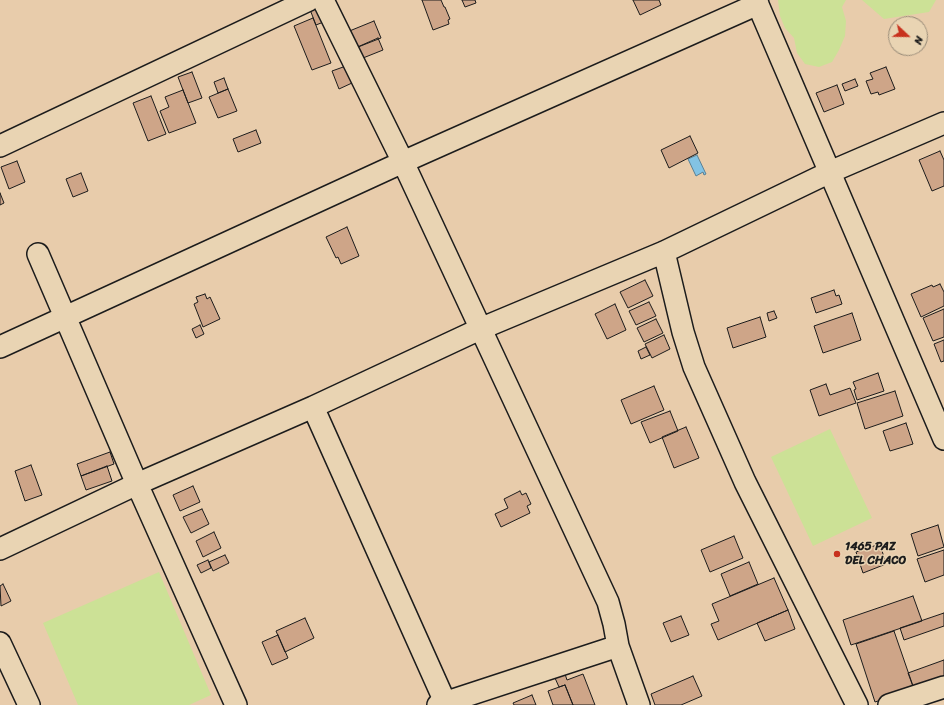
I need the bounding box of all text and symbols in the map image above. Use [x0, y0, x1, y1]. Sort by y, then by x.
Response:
north arrow [888, 16, 928, 56]
text: N [908, 33, 929, 47]
place label: 1465 PAZ DEL CHACO [845, 540, 906, 568]
marker: 1465 PAZ DEL CHACO [832, 549, 842, 559]

